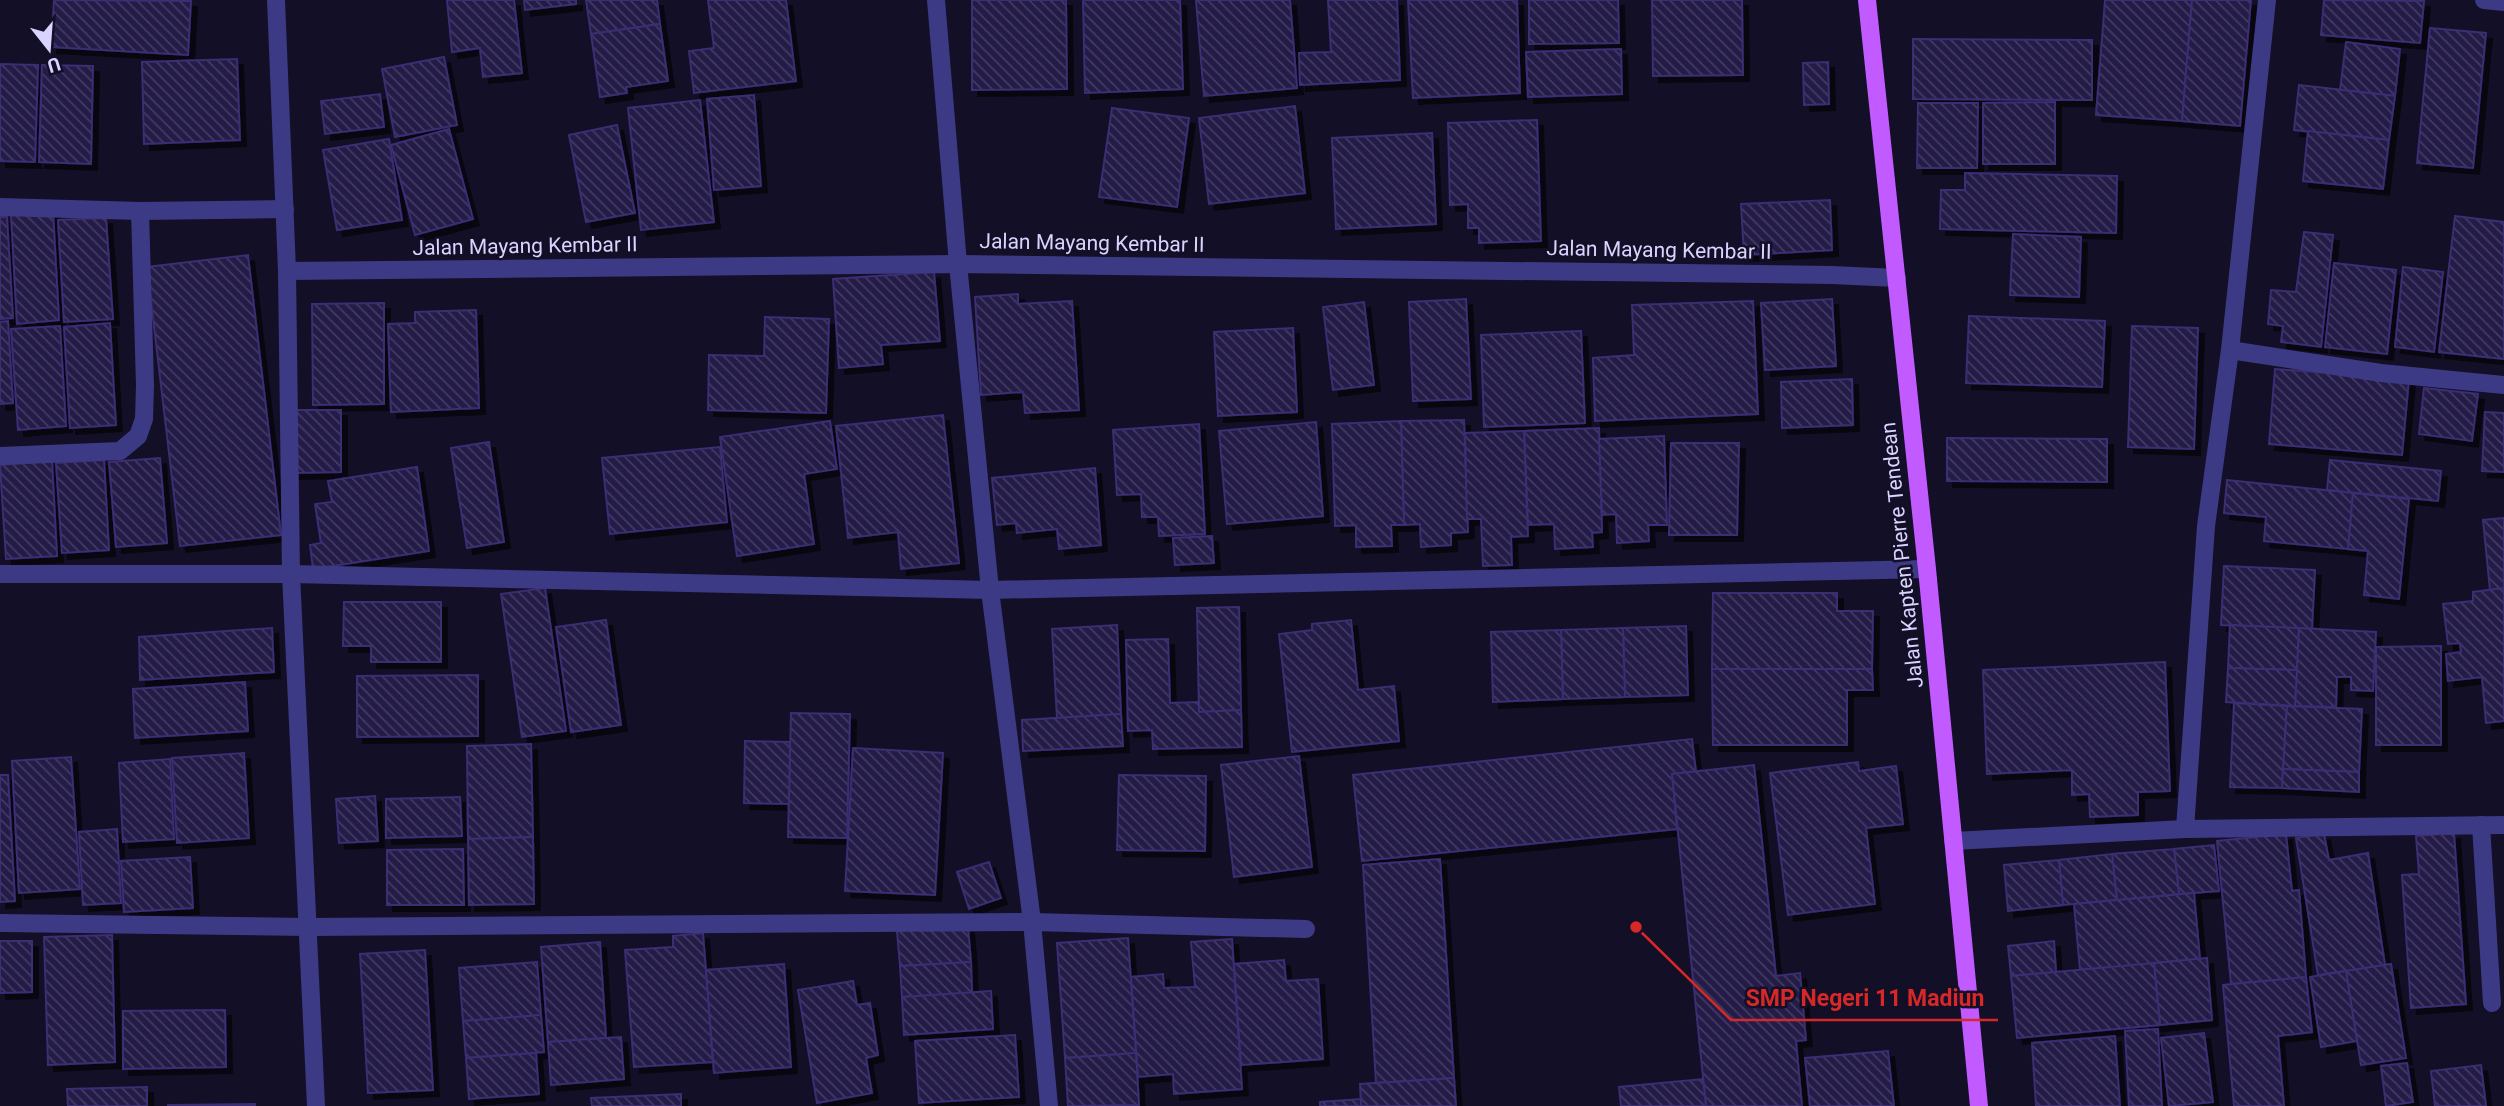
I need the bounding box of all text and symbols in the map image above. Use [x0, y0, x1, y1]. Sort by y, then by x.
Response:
north arrow [14, 14, 84, 84]
text: U [44, 52, 63, 78]
street label: Jalan Mayang Kembar II [979, 229, 1205, 257]
street label: Jalan Mayang Kembar II [412, 232, 638, 260]
street label: Jalan Mayang Kembar II [1546, 236, 1772, 264]
street label: Jalan Kapten Pierre Tendean [1876, 421, 1928, 689]
callout: SMP Negeri 11 Madiun [1731, 976, 1998, 1020]
text: SMP Negeri 11 Madiun [1746, 985, 1984, 1012]

